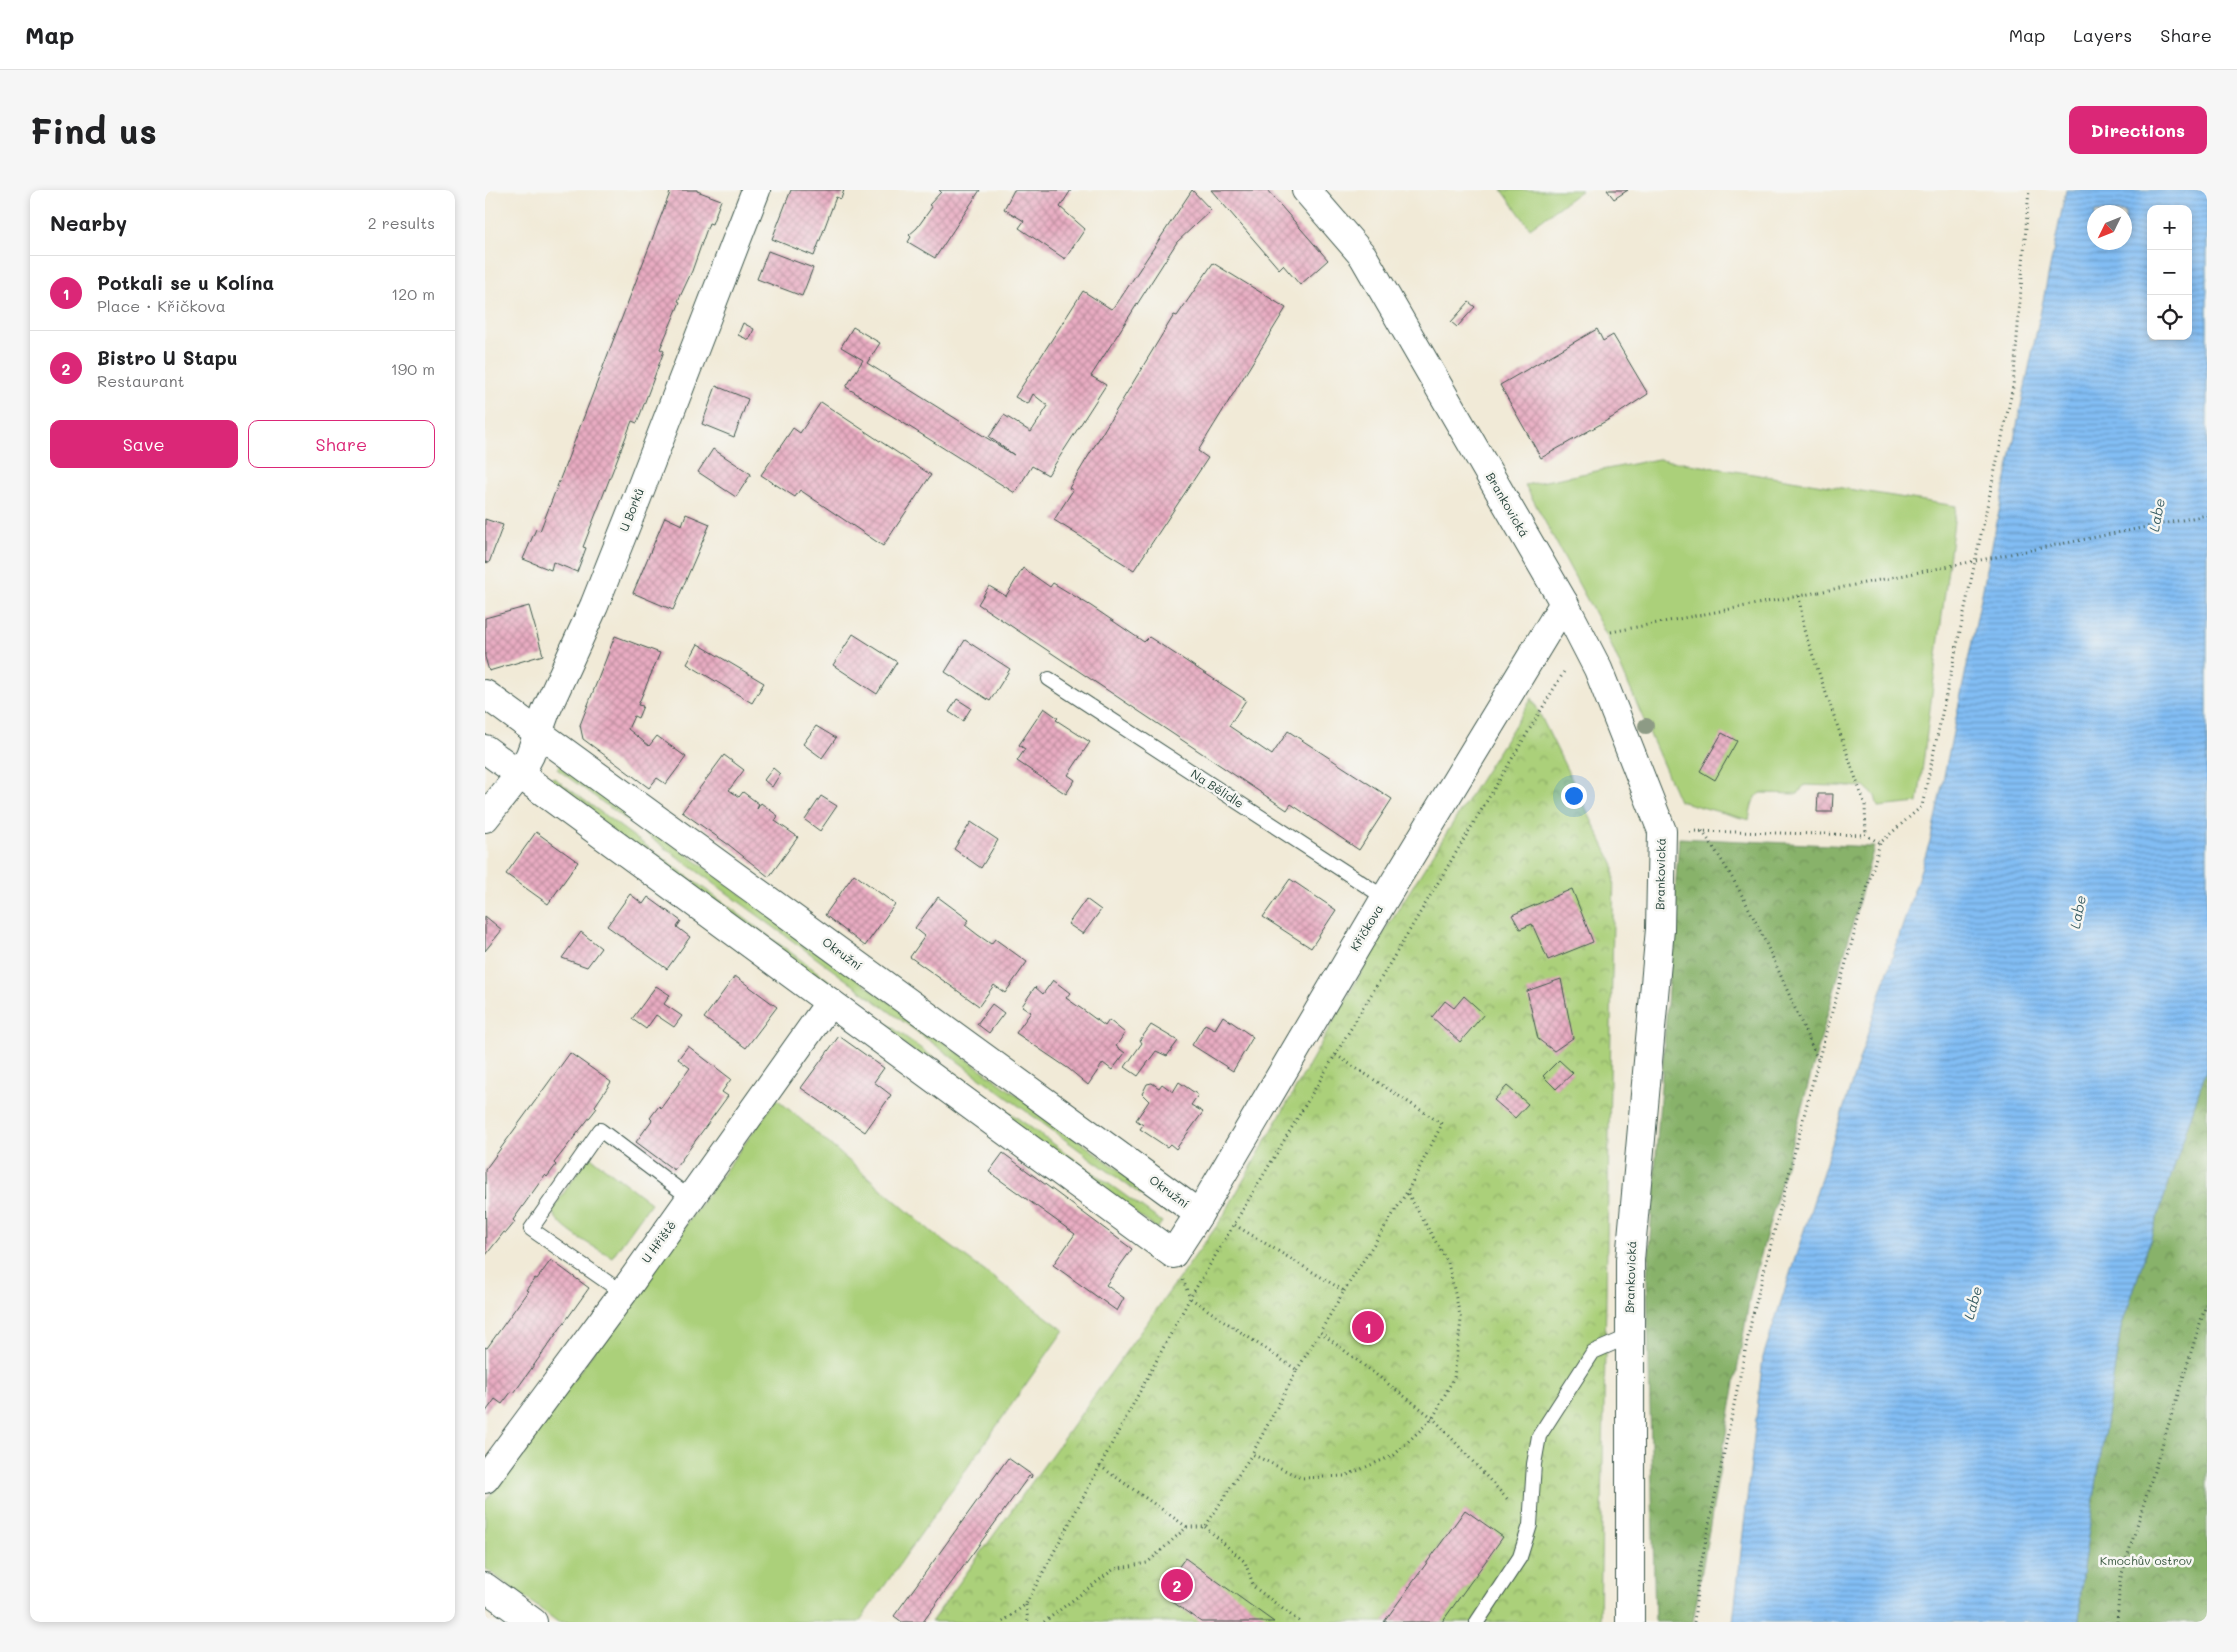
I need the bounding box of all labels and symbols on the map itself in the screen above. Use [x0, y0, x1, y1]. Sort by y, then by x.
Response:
north arrow [2087, 205, 2132, 250]
street label: Brankovická [1483, 469, 1533, 540]
street label: U Borků [615, 486, 647, 534]
water label: Labe [2144, 497, 2169, 533]
street label: Na Bělidle [1188, 765, 1247, 811]
your location [1561, 783, 1587, 809]
street label: Brankovická [1651, 838, 1669, 910]
water label: Labe [2065, 894, 2090, 930]
street label: Křičkova [1346, 901, 1386, 954]
street label: Okružní [819, 933, 866, 973]
street label: Okružní [1146, 1171, 1193, 1211]
street label: U Hřiště [637, 1217, 679, 1266]
street label: Brankovická [1621, 1241, 1639, 1313]
water label: Labe [1959, 1284, 1986, 1322]
pin: 1 [1352, 1308, 1384, 1346]
park label: Kmochův ostrov [2100, 1552, 2192, 1568]
pin: 2 [1161, 1566, 1193, 1604]

